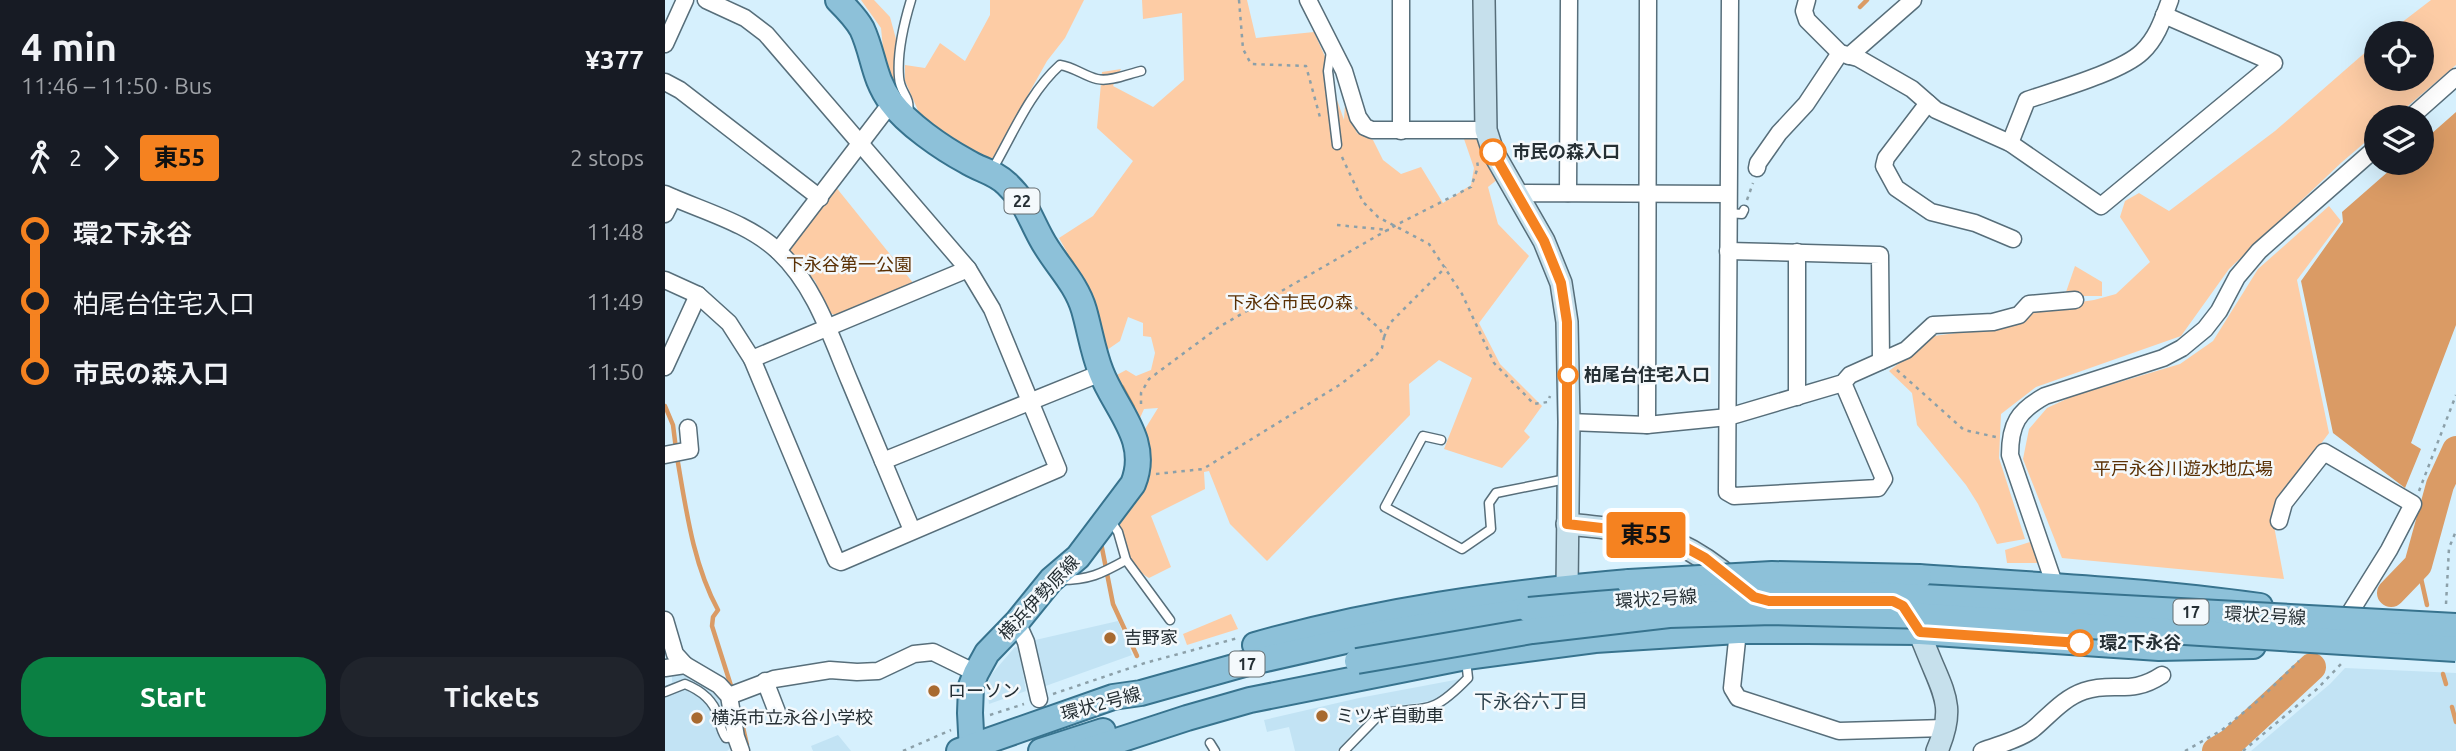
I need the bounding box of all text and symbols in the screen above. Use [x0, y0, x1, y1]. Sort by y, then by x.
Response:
map controls [2364, 21, 2434, 175]
button: locate [2364, 21, 2434, 91]
text: 4 min [21, 26, 117, 68]
text: ¥377 [585, 45, 644, 74]
text: 11:46 – 11:50 · Bus [21, 73, 212, 98]
button: layers [2364, 105, 2434, 175]
icon: walk [21, 139, 59, 177]
icon: forward [92, 139, 130, 177]
marker: 市民の森入口 [1480, 139, 1506, 165]
place label: 市民の森入口 [1512, 141, 1620, 161]
text: 東55 [154, 144, 205, 171]
text: 2 [69, 145, 82, 170]
text: 2 stops [570, 145, 644, 170]
road number: 22 [1005, 188, 1039, 214]
text: 環2下永谷 [73, 219, 192, 248]
text: 11:48 [586, 219, 644, 244]
park label: 下永谷第一公園 [786, 254, 912, 274]
text: 柏尾台住宅入口 [73, 289, 255, 318]
text: 11:49 [586, 289, 644, 314]
park label: 下永谷市民の森 [1227, 292, 1353, 312]
text: 市民の森入口 [73, 359, 229, 388]
text: 11:50 [586, 359, 644, 384]
place label: 柏尾台住宅入口 [1584, 364, 1710, 384]
marker: 柏尾台住宅入口 [1558, 365, 1578, 385]
park label: 平戸永谷川遊水地広場 [2093, 458, 2273, 478]
line badge: 東55 [1606, 512, 1686, 558]
text: 東55 [1620, 521, 1672, 548]
street label: 横浜伊勢原線 [994, 551, 1082, 644]
street label: 環状2号線 [1614, 585, 1698, 611]
road number: 17 [2173, 600, 2209, 624]
street label: 環状2号線 [2224, 603, 2307, 627]
place label: 吉野家 [1124, 627, 1178, 647]
marker: 吉野家 [1102, 630, 1118, 646]
marker: 環2下永谷 [2067, 630, 2093, 656]
place label: 環2下永谷 [2099, 632, 2181, 652]
road number: 17 [1229, 652, 1265, 677]
button: Start [21, 657, 326, 737]
button: Tickets [340, 657, 644, 737]
place label: ローソン [948, 680, 1020, 700]
marker: ローソン [926, 683, 942, 699]
street label: 環状2号線 [1058, 683, 1143, 723]
district label: 下永谷六丁目 [1474, 690, 1588, 712]
place label: ミツギ自動車 [1336, 705, 1444, 725]
place label: 横浜市立永谷小学校 [711, 707, 873, 727]
marker: ミツギ自動車 [1314, 708, 1330, 724]
marker: 横浜市立永谷小学校 [689, 710, 705, 726]

